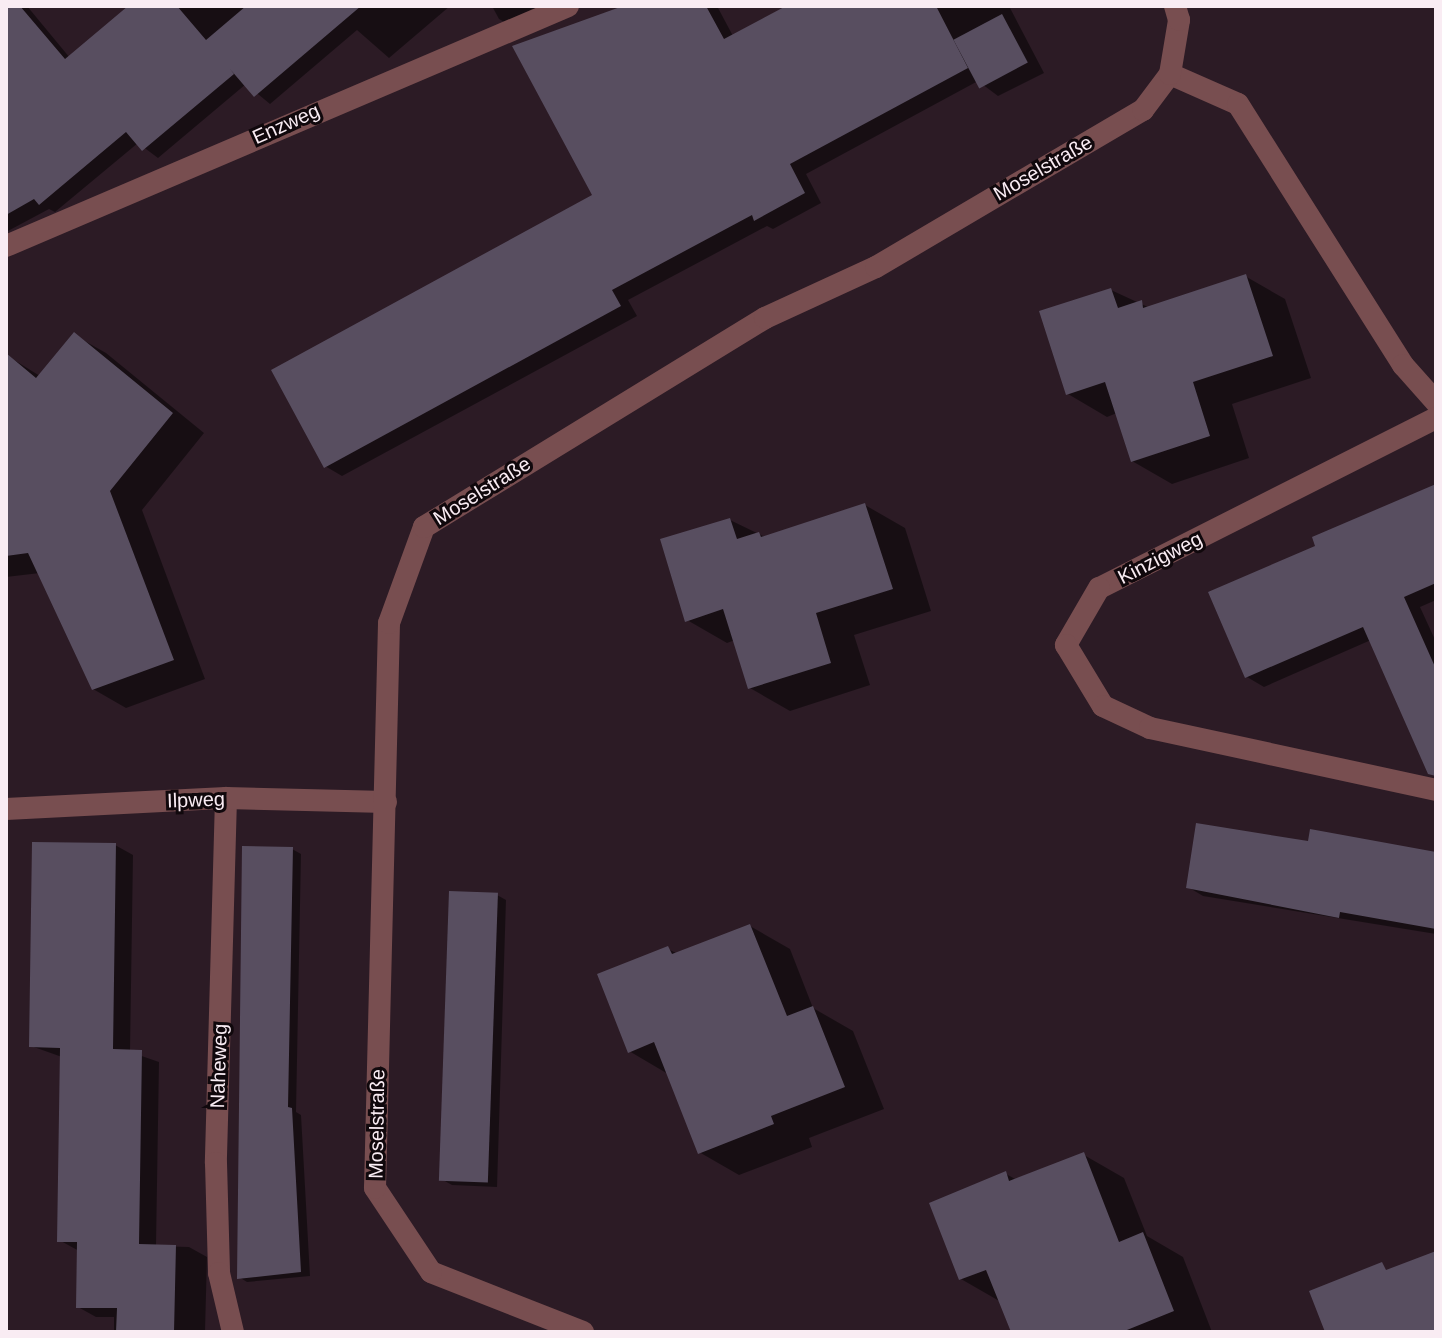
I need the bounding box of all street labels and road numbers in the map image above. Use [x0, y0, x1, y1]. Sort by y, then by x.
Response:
street label: Enzweg [249, 99, 323, 149]
street label: Moselstraße [989, 130, 1097, 206]
street label: Moselstraße [429, 452, 535, 530]
street label: Kinzigweg [1114, 527, 1206, 589]
street label: Ilpweg [167, 787, 225, 813]
street label: Naheweg [206, 1023, 232, 1109]
street label: Moselstraße [364, 1069, 390, 1179]

